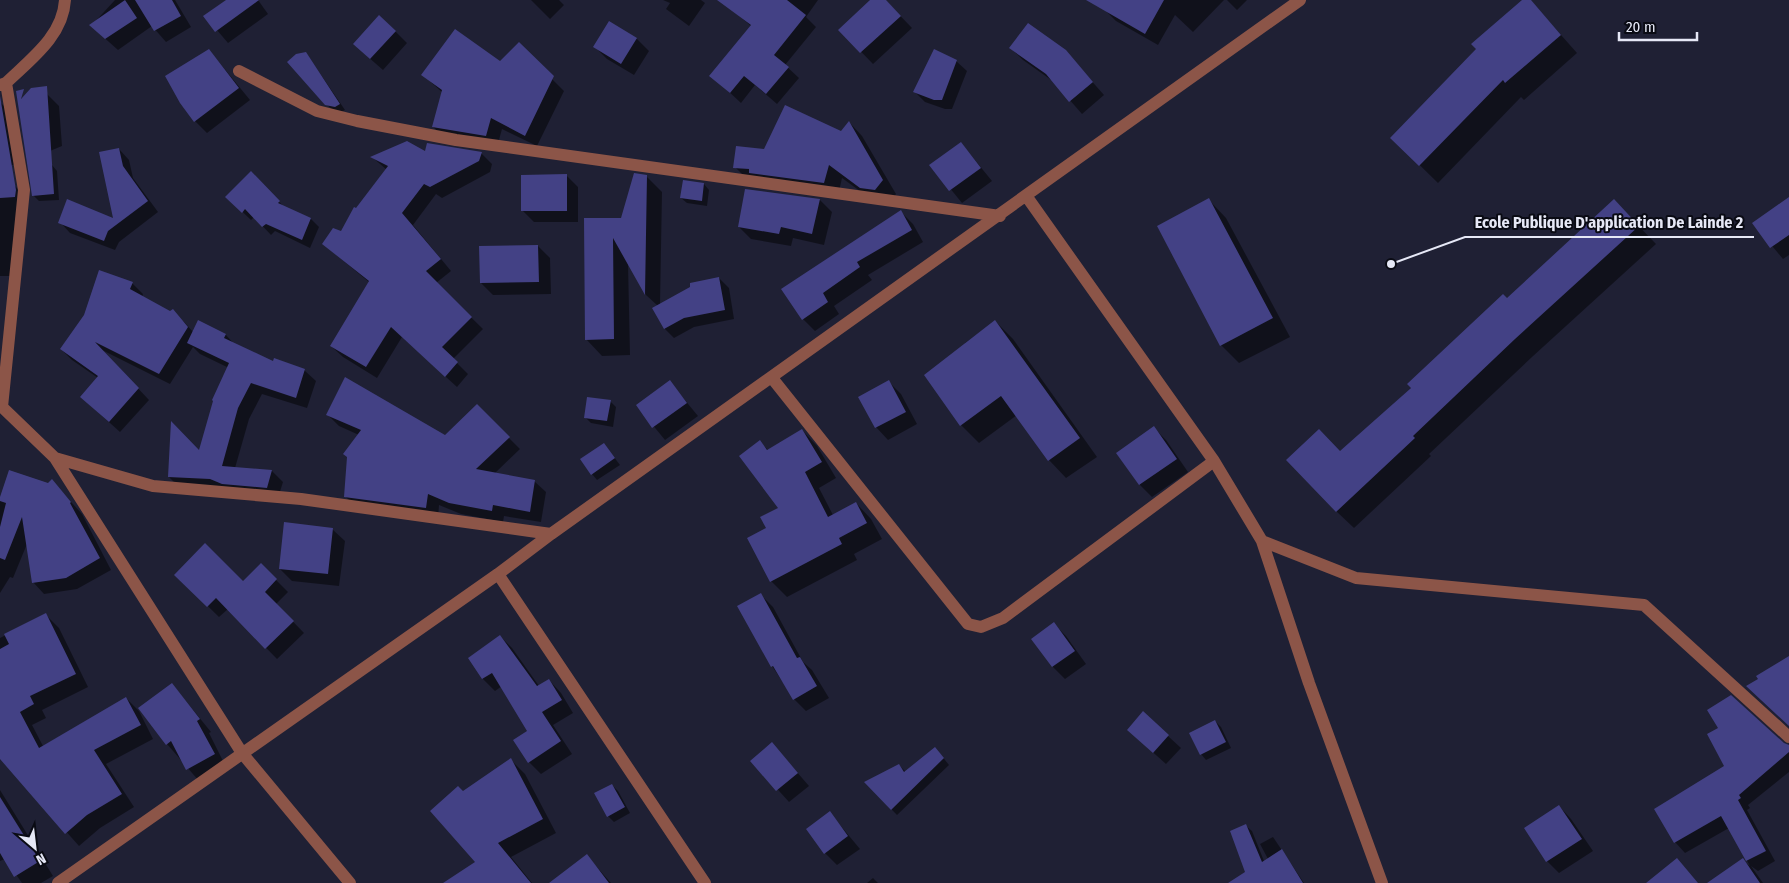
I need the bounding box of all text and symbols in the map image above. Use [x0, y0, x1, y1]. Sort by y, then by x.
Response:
scale bar [1619, 10, 1696, 42]
text: 20 m [1626, 18, 1656, 36]
callout: Ecole Publique D'application De Lainde 2 [1465, 206, 1754, 237]
text: Ecole Publique D'application De Lainde 2 [1475, 213, 1744, 232]
north arrow [10, 823, 60, 873]
text: N [33, 850, 49, 869]

